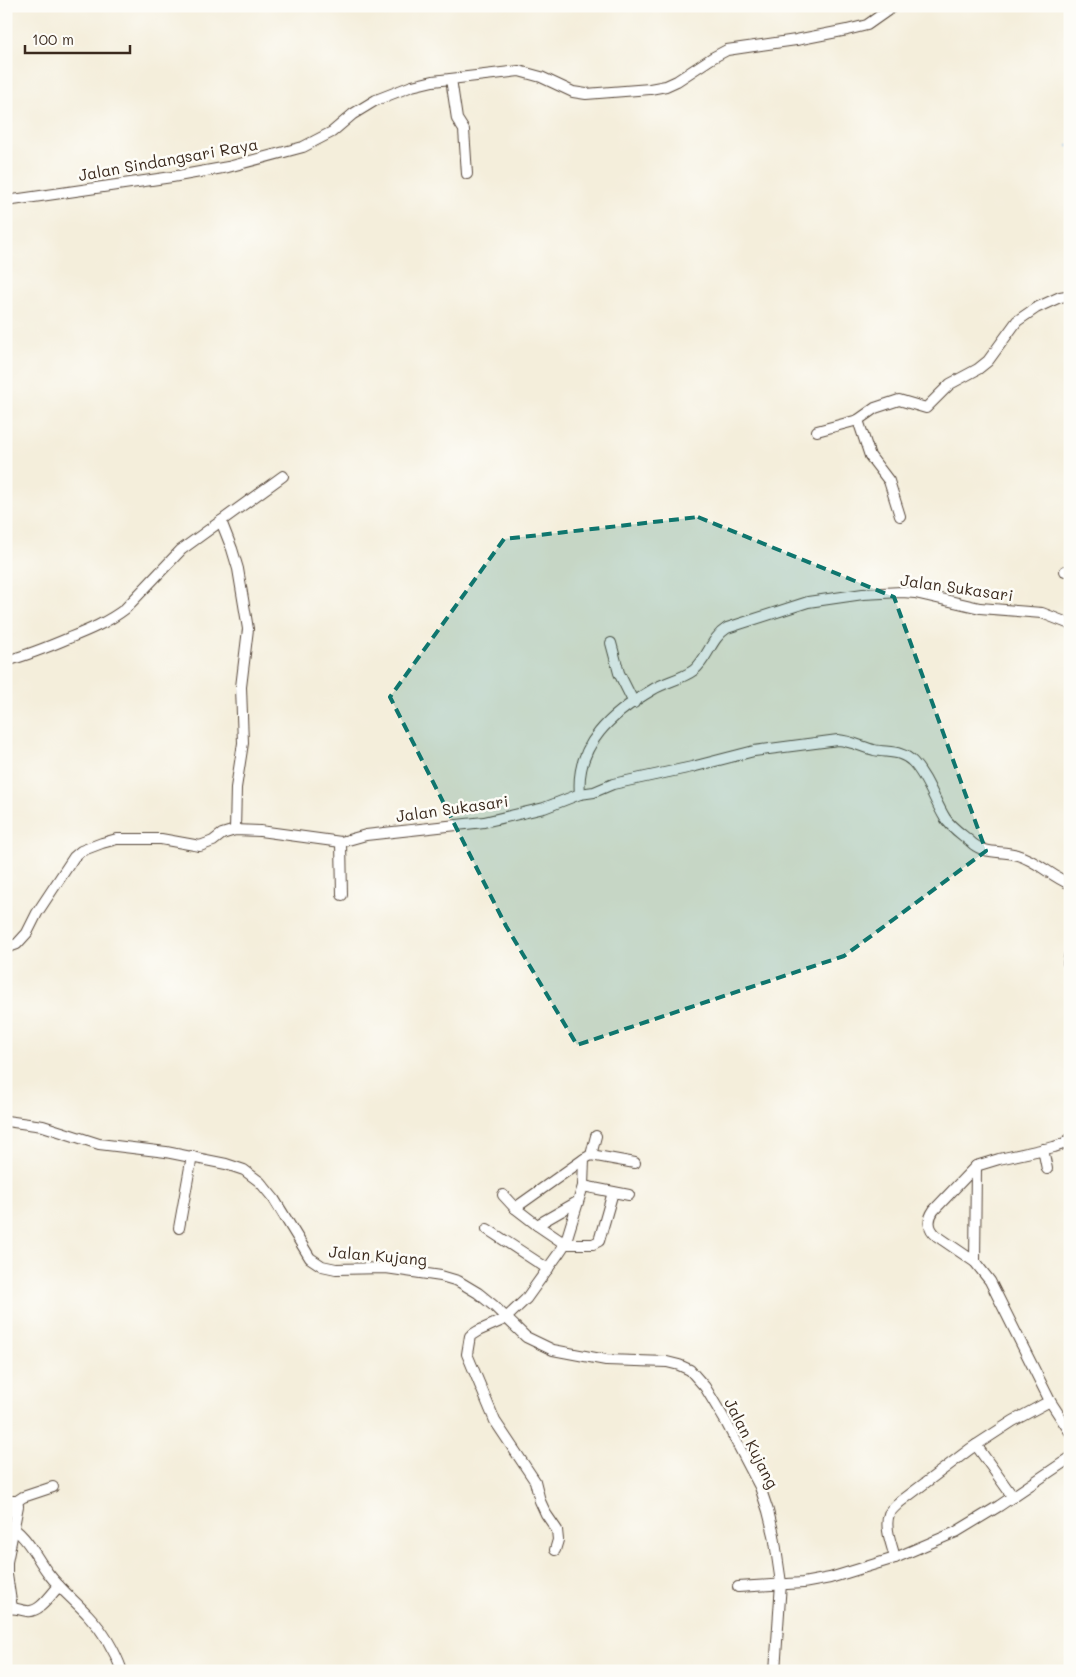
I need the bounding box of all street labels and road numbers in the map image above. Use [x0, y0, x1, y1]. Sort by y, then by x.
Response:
street label: Jalan Sindangsari Raya [77, 133, 260, 185]
street label: Jalan Sukasari [899, 569, 1015, 605]
street label: Jalan Sukasari [394, 790, 510, 826]
street label: Jalan Kujang [328, 1240, 428, 1270]
street label: Jalan Kujang [720, 1394, 784, 1492]

